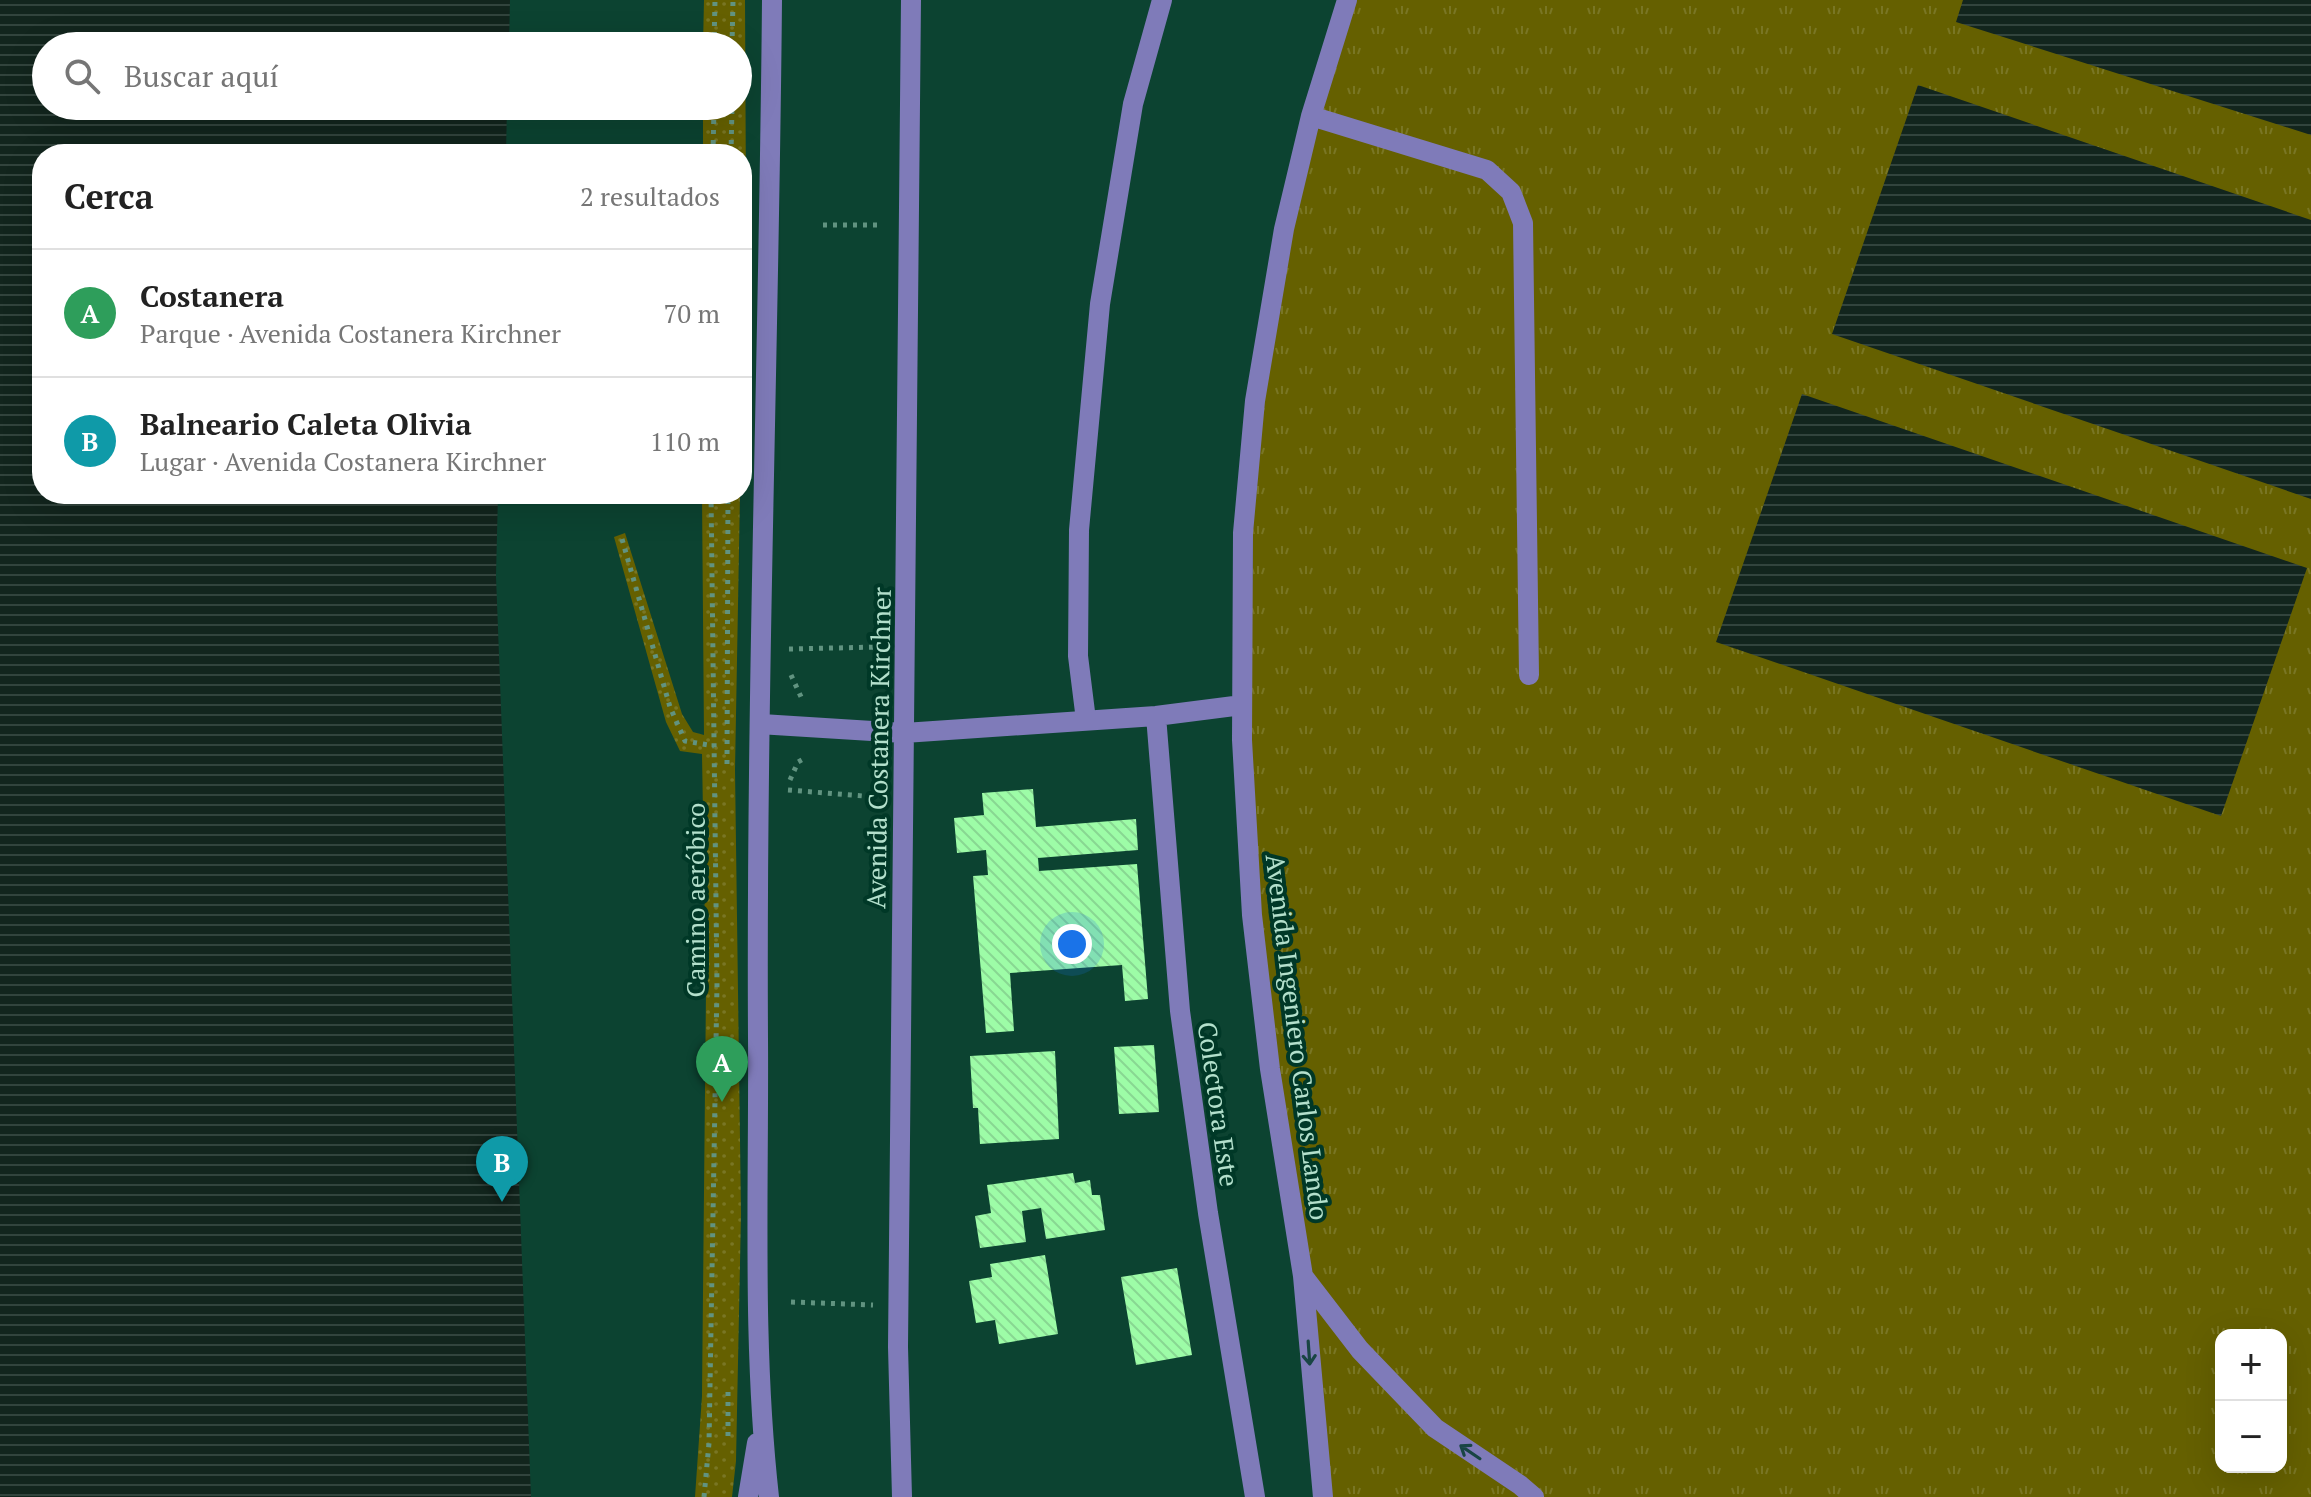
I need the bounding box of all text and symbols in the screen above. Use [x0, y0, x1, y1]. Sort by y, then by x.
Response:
search box [32, 32, 752, 120]
icon: search [60, 54, 104, 98]
text: Buscar aquí [124, 56, 278, 96]
text: Cerca [64, 174, 154, 219]
text: 2 resultados [580, 179, 720, 213]
text: Costanera [140, 276, 284, 316]
text: A [81, 296, 99, 330]
text: 70 m [664, 296, 720, 330]
text: Parque · Avenida Costanera Kirchner [140, 316, 561, 350]
text: Balneario Caleta Olivia [140, 404, 472, 444]
text: B [82, 424, 98, 458]
text: 110 m [650, 424, 720, 458]
text: Lugar · Avenida Costanera Kirchner [140, 444, 546, 478]
street label: Avenida Costanera Kirchner [858, 587, 898, 909]
street label: Camino aeróbico [678, 803, 712, 997]
street label: Avenida Ingeniero Carlos Lando [1259, 852, 1337, 1222]
your location [1052, 924, 1092, 964]
street label: Colectora Este [1191, 1019, 1247, 1189]
pin: A [696, 1036, 748, 1102]
pin: B [476, 1136, 528, 1202]
map controls [2215, 1329, 2287, 1473]
button: + [2215, 1329, 2287, 1401]
one-way arrow [1302, 1339, 1317, 1366]
button: − [2215, 1401, 2287, 1473]
one-way arrow [1460, 1444, 1482, 1460]

